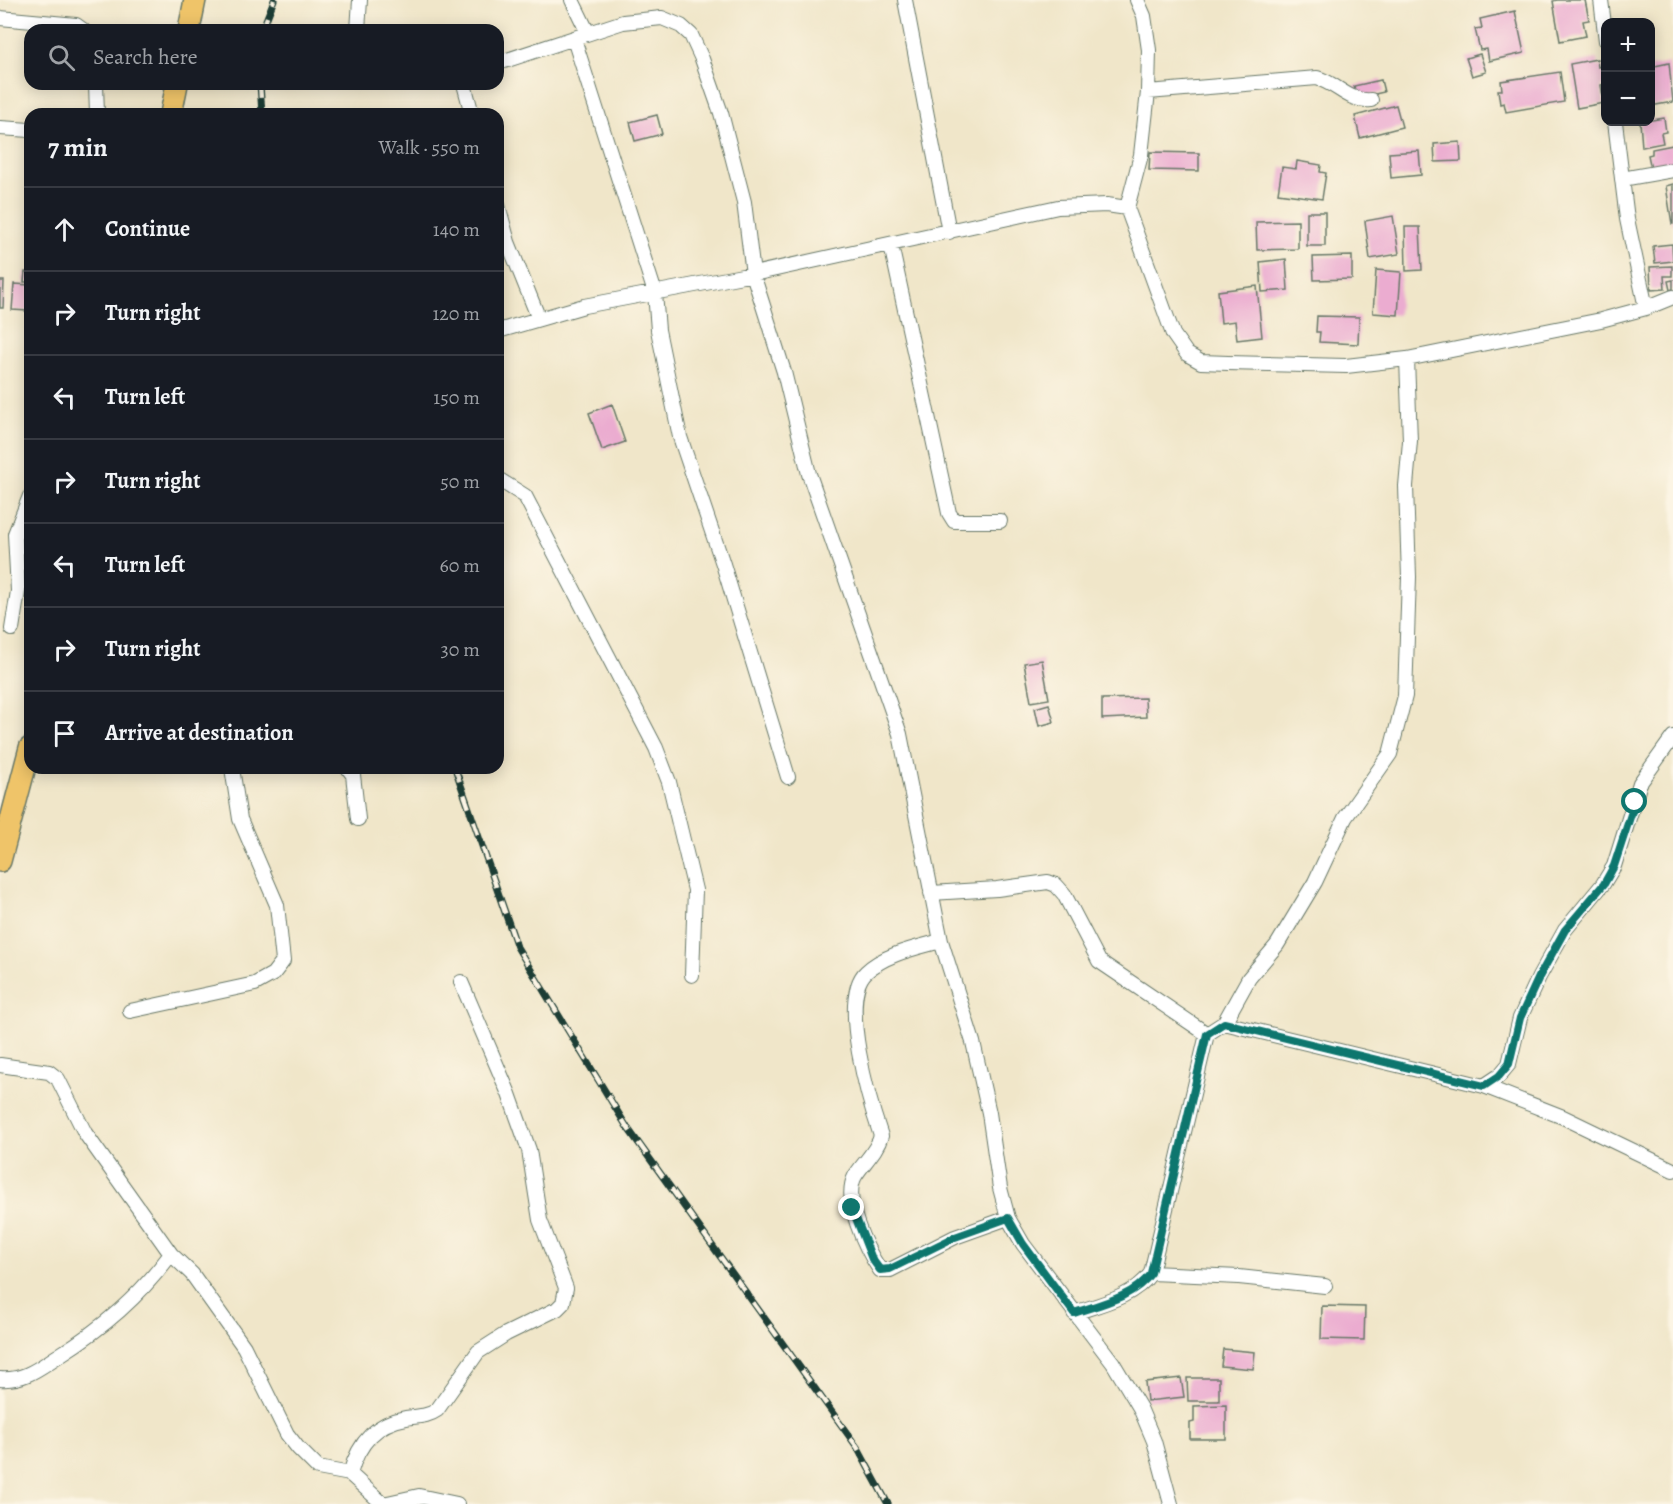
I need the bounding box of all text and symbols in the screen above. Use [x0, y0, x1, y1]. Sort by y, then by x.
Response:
map controls [1601, 18, 1655, 126]
button: + [1601, 18, 1655, 72]
search box [24, 24, 504, 90]
icon: search [45, 41, 78, 74]
text: Search here [93, 42, 198, 72]
button: − [1601, 72, 1655, 126]
text: 7 min [48, 130, 108, 165]
text: Walk · 550 m [378, 134, 480, 161]
icon: ahead [48, 213, 81, 246]
text: Continue [105, 214, 190, 244]
text: 140 m [433, 216, 480, 243]
icon: right [48, 297, 81, 330]
text: Turn right [105, 298, 201, 328]
text: 120 m [432, 300, 480, 327]
icon: left [48, 381, 81, 414]
text: Turn left [105, 382, 185, 412]
text: 150 m [433, 384, 480, 411]
icon: right [48, 465, 81, 498]
text: Turn right [105, 466, 201, 496]
text: 50 m [440, 468, 480, 495]
icon: left [48, 549, 81, 582]
text: Turn left [105, 550, 185, 580]
text: 60 m [440, 552, 480, 579]
icon: right [48, 633, 81, 666]
text: Turn right [105, 634, 201, 664]
text: 30 m [440, 636, 480, 663]
icon: arrive [48, 717, 81, 750]
text: Arrive at destination [105, 718, 294, 748]
route start [1621, 788, 1647, 814]
route end [838, 1194, 864, 1220]

